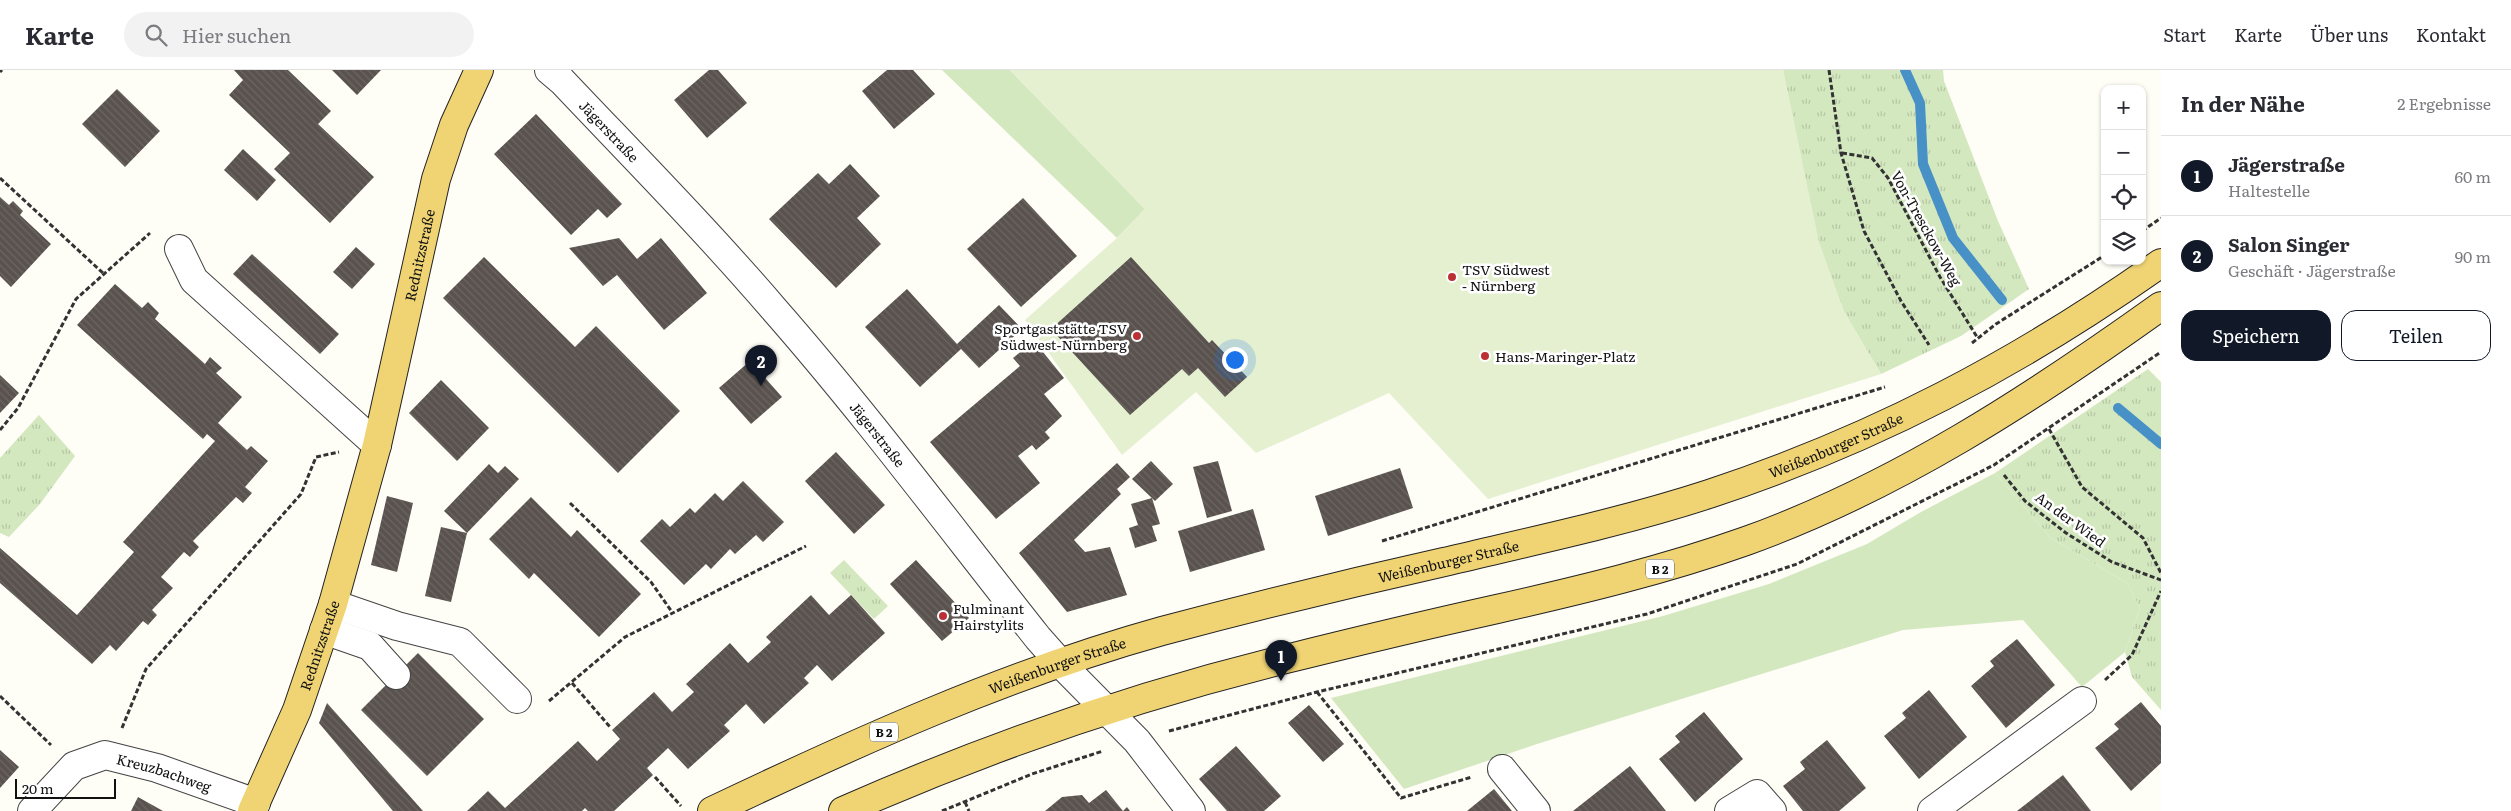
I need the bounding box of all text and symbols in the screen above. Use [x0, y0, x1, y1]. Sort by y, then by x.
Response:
search box [124, 12, 474, 57]
text: Karte [25, 17, 94, 52]
icon: search [142, 21, 170, 49]
text: Hier suchen [182, 21, 291, 49]
text: Start [2163, 21, 2206, 48]
text: Karte [2234, 21, 2282, 48]
text: Über uns [2310, 21, 2388, 48]
text: Kontakt [2416, 21, 2486, 48]
map controls [2101, 85, 2146, 265]
button: + [2101, 85, 2146, 130]
text: In der Nähe [2181, 87, 2305, 118]
text: 2 Ergebnisse [2397, 91, 2491, 115]
street label: Jägerstraße [575, 96, 644, 166]
button: − [2101, 130, 2146, 175]
text: Jägerstraße [2228, 150, 2345, 178]
text: 1 [2194, 164, 2200, 188]
text: 60 m [2454, 164, 2491, 188]
street label: Von-Tresckow-Weg [1887, 167, 1967, 289]
button: locate [2101, 175, 2146, 220]
text: Haltestelle [2228, 178, 2310, 202]
street label: Rednitzstraße [399, 207, 439, 303]
button: layers [2101, 220, 2146, 265]
text: Salon Singer [2228, 230, 2350, 258]
text: 2 [2193, 244, 2201, 268]
text: 90 m [2455, 244, 2491, 268]
text: Geschäft · Jägerstraße [2228, 258, 2396, 282]
place label: TSV Südwest - Nürnberg [1462, 259, 1550, 295]
marker: TSV Südwest - Nürnberg [1446, 271, 1458, 283]
button: Speichern [2181, 310, 2331, 361]
button: Teilen [2341, 310, 2491, 361]
place label: Sportgaststätte TSV Südwest-Nürnberg [994, 318, 1128, 354]
marker: Sportgaststätte TSV Südwest-Nürnberg [1131, 330, 1143, 342]
pin: 2 [745, 345, 777, 386]
place label: Hans-Maringer-Platz [1495, 346, 1635, 366]
your location [1222, 347, 1248, 373]
marker: Hans-Maringer-Platz [1479, 350, 1491, 362]
street label: Jägerstraße [846, 397, 910, 471]
street label: Weißenburger Straße [1766, 408, 1906, 482]
street label: An der Wied [2032, 487, 2111, 552]
street label: Weißenburger Straße [1376, 535, 1521, 587]
road number: B 2 [1646, 559, 1674, 578]
street label: Rednitzstraße [294, 597, 344, 693]
place label: Fulminant Hairstylits [953, 598, 1025, 634]
marker: Fulminant Hairstylits [937, 610, 949, 622]
street label: Weißenburger Straße [986, 632, 1128, 698]
pin: 1 [1265, 640, 1297, 681]
road number: B 2 [870, 722, 898, 742]
street label: Kreuzbachweg [115, 748, 214, 797]
scale bar [15, 776, 116, 799]
text: 20 m [22, 778, 54, 798]

